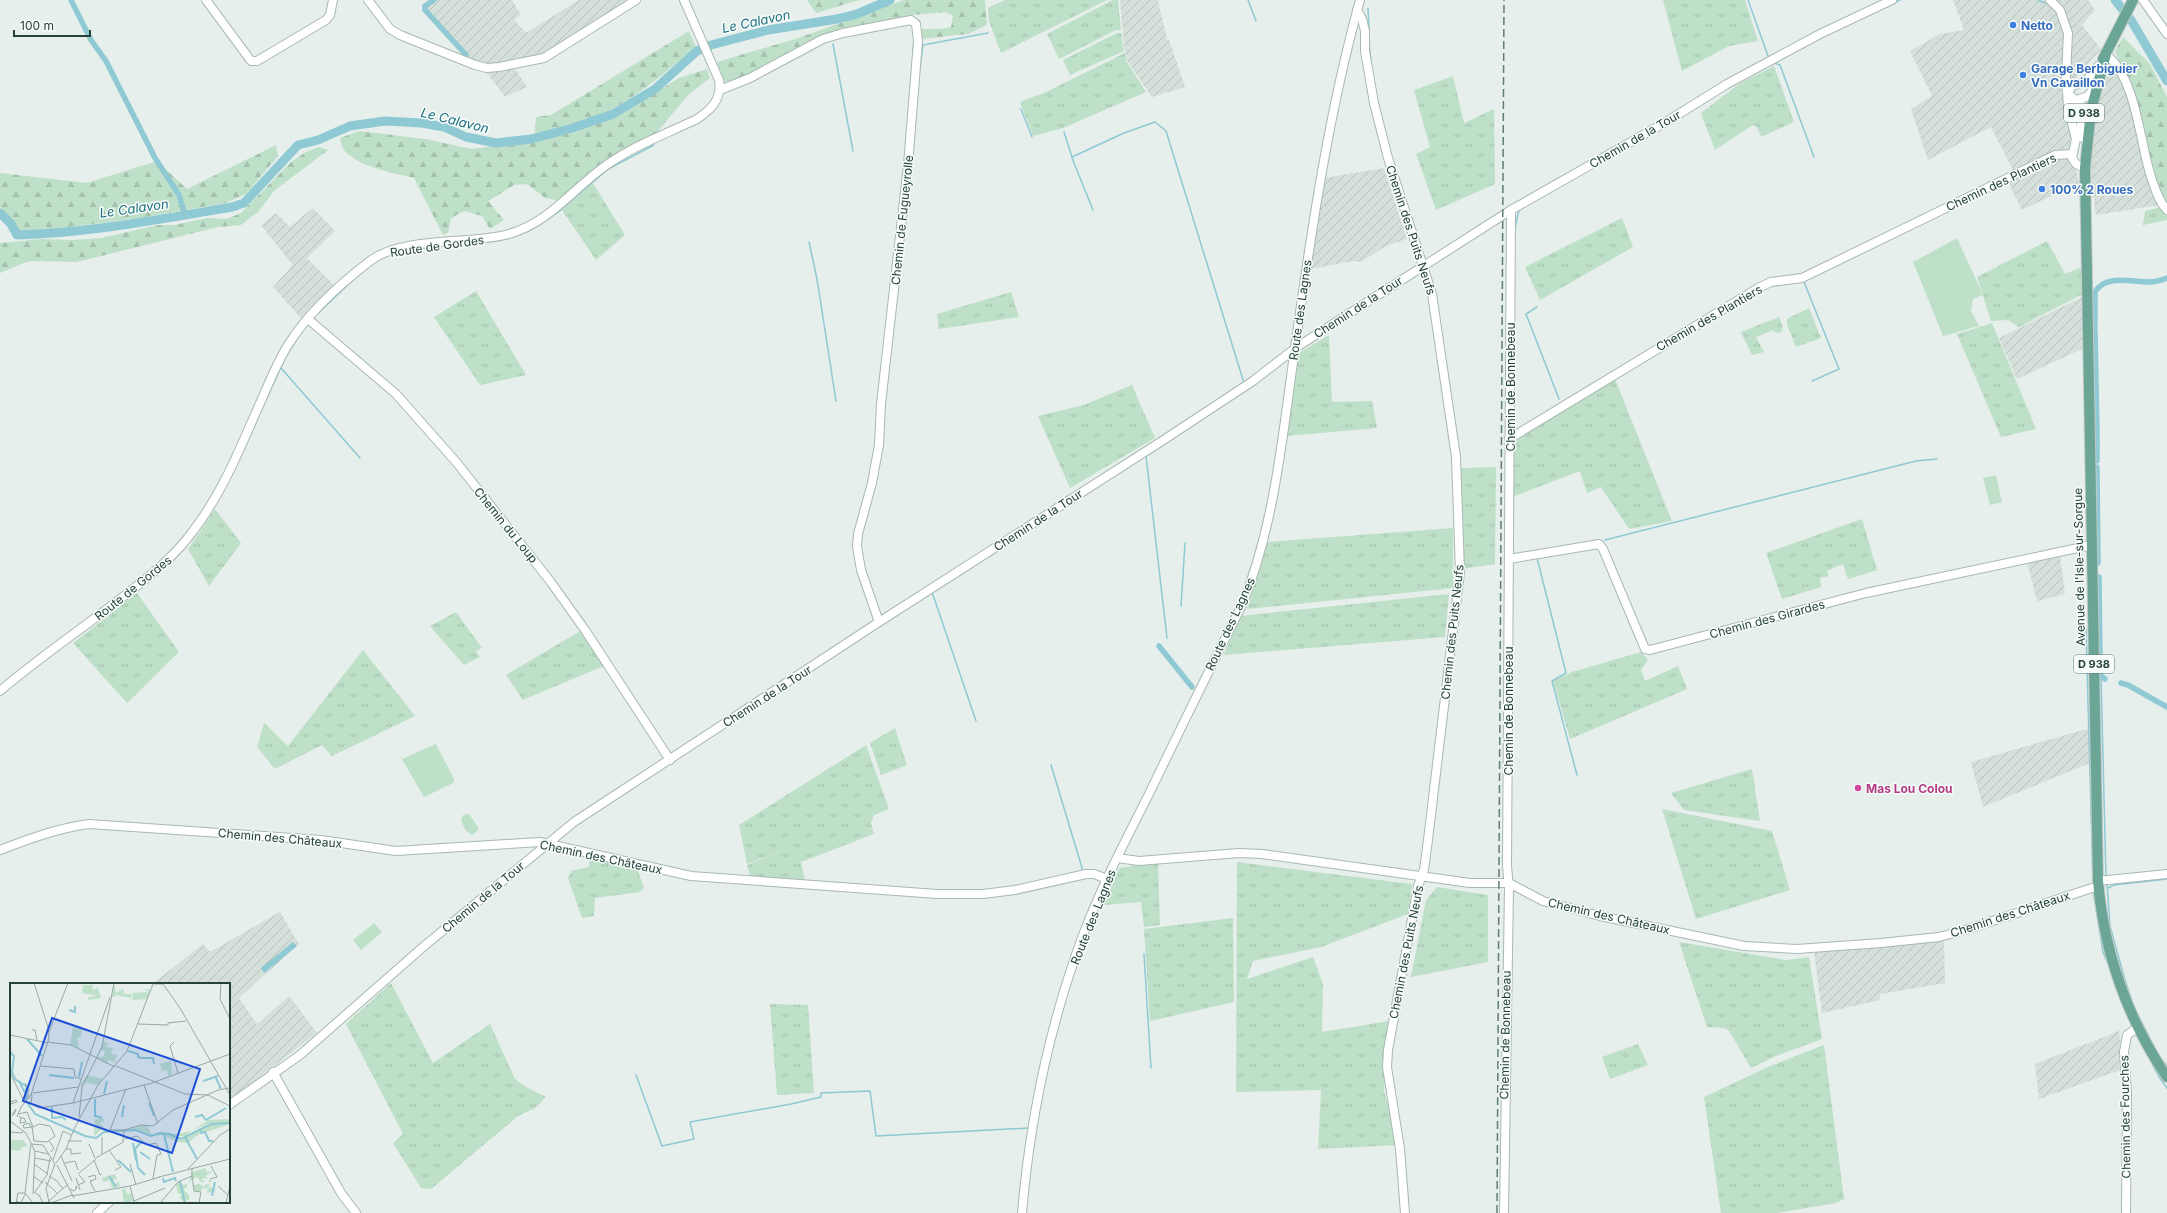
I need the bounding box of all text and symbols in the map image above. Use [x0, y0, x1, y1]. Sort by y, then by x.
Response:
water label: Le Calavon [720, 6, 792, 36]
scale bar [14, 12, 90, 38]
text: 100 m [20, 18, 54, 33]
place label: Netto [2021, 18, 2053, 33]
marker: Netto [2008, 20, 2018, 30]
place label: Garage Berbiguier Vn Cavaillon [2031, 61, 2138, 90]
marker: Garage Berbiguier Vn Cavaillon [2018, 70, 2028, 80]
water label: Le Calavon [419, 104, 491, 136]
road number: D 938 [2064, 104, 2104, 122]
street label: Chemin de la Tour [1587, 106, 1684, 171]
street label: Chemin des Plantiers [1944, 150, 2058, 214]
street label: Chemin de Fugueyrolle [888, 154, 916, 286]
street label: Chemin des Puits Neufs [1383, 163, 1439, 297]
place label: 100% 2 Roues [2050, 182, 2134, 197]
marker: 100% 2 Roues [2037, 184, 2047, 194]
water label: Le Calavon [99, 195, 170, 221]
street label: Route de Gordes [389, 232, 485, 260]
street label: Route des Lagnes [1286, 259, 1314, 361]
street label: Chemin de la Tour [1311, 272, 1406, 341]
street label: Chemin des Plantiers [1653, 282, 1765, 354]
street label: Chemin de Bonnebeau [1503, 323, 1518, 451]
street label: Chemin du Loup [471, 484, 541, 566]
street label: Chemin de la Tour [991, 485, 1086, 554]
street label: Avenue de l'Isle-sur-Sorgue [2070, 488, 2088, 646]
street label: Route de Gordes [91, 552, 175, 624]
street label: Chemin des Puits Neufs [1437, 564, 1467, 700]
street label: Route des Lagnes [1202, 575, 1258, 673]
street label: Chemin des Girardes [1708, 596, 1826, 642]
street label: Chemin de Bonnebeau [1501, 647, 1516, 775]
road number: D 938 [2074, 655, 2114, 673]
street label: Chemin de la Tour [720, 661, 815, 730]
place label: Mas Lou Colou [1866, 781, 1952, 796]
marker: Mas Lou Colou [1853, 783, 1863, 793]
street label: Chemin des Châteaux [217, 825, 343, 851]
street label: Chemin des Châteaux [538, 837, 664, 877]
street label: Chemin de la Tour [439, 858, 528, 936]
street label: Route des Lagnes [1067, 867, 1119, 967]
street label: Chemin des Puits Neufs [1386, 884, 1426, 1020]
street label: Chemin des Châteaux [1948, 887, 2072, 940]
street label: Chemin des Châteaux [1547, 895, 1672, 937]
street label: Chemin de Bonnebeau [1496, 970, 1514, 1100]
inset map [10, 983, 230, 1203]
street label: Chemin des Fourches [2116, 1055, 2134, 1179]

